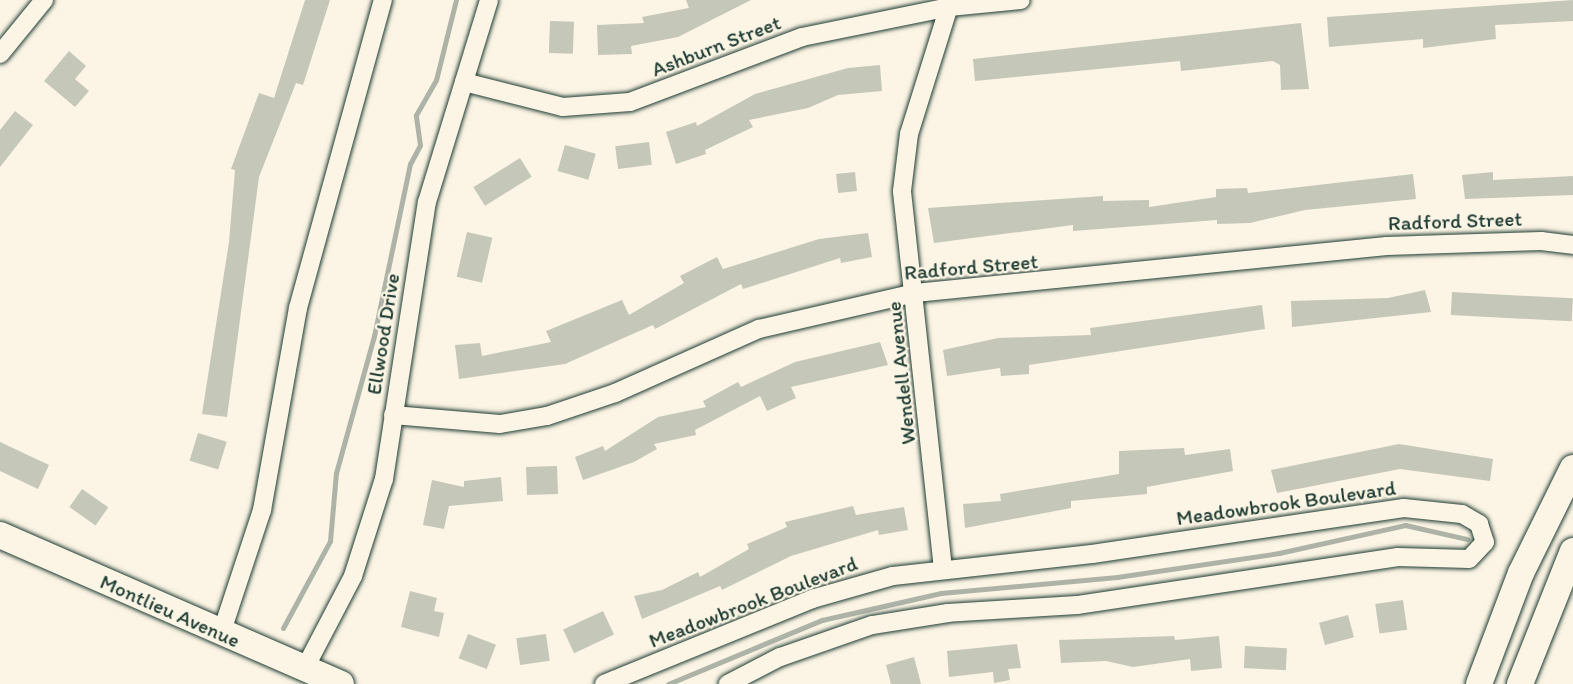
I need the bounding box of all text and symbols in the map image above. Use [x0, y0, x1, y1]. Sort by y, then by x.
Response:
street label: Ashburn Street [648, 10, 784, 82]
street label: Radford Street [1388, 206, 1522, 236]
street label: Radford Street [903, 249, 1039, 285]
street label: Ellwood Drive [361, 271, 405, 397]
street label: Wendell Avenue [881, 301, 921, 445]
street label: Meadowbrook Boulevard [1174, 475, 1398, 531]
street label: Meadowbrook Boulevard [645, 550, 861, 654]
street label: Montlieu Avenue [96, 569, 244, 653]

